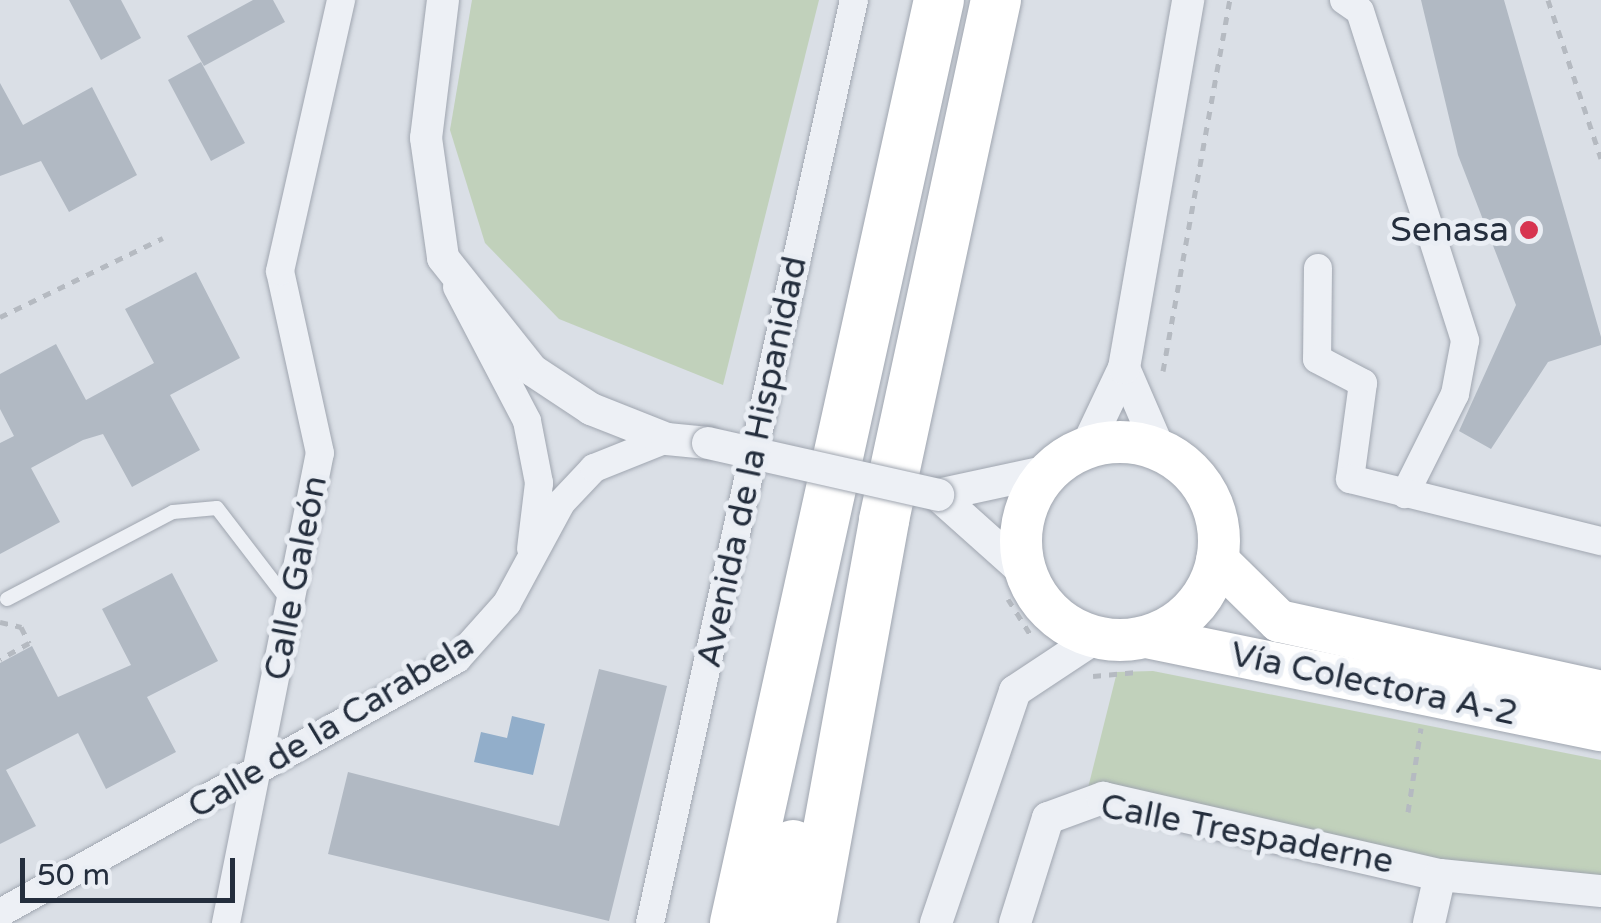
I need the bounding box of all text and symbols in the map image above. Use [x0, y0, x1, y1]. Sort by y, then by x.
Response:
place label: Senasa [1390, 209, 1509, 251]
marker: Senasa [1518, 219, 1540, 241]
street label: Avenida de la Hispanidad [688, 252, 816, 672]
street label: Calle Galeón [256, 472, 336, 684]
street label: Calle de la Carabela [180, 624, 482, 828]
street label: Vía Colectora A-2 [1227, 633, 1521, 735]
street label: Calle Trespaderne [1097, 785, 1397, 883]
scale bar [25, 838, 240, 900]
text: 50 m [37, 857, 110, 894]

